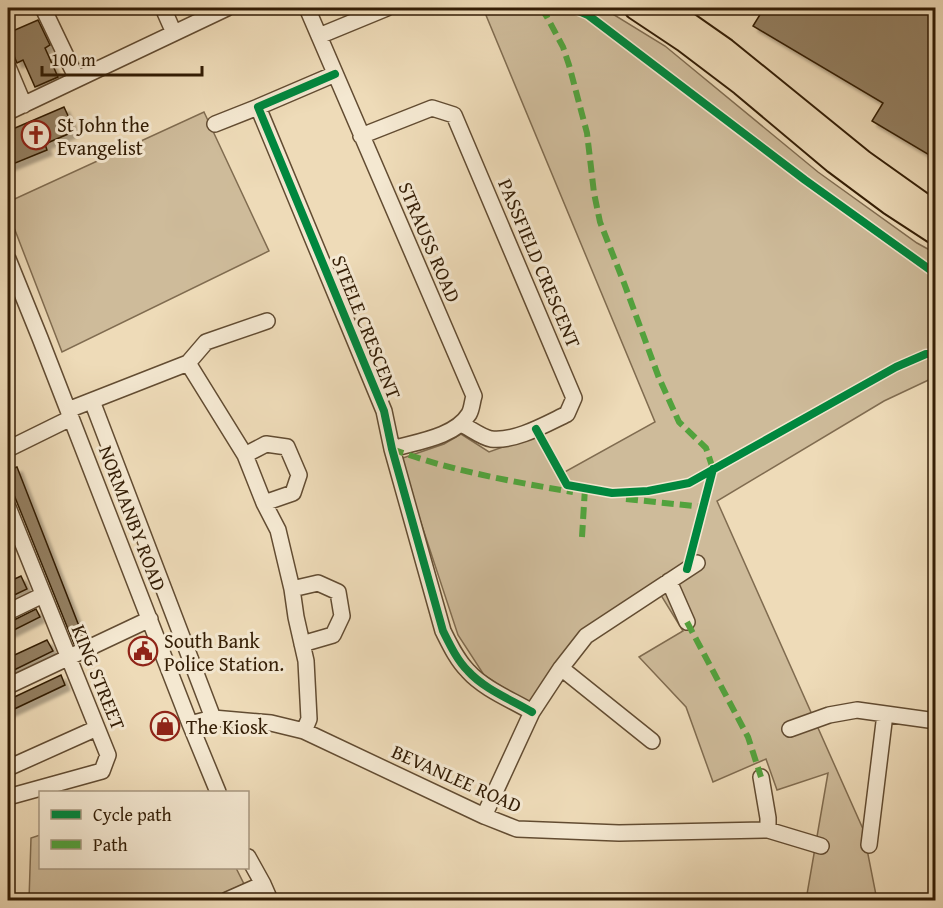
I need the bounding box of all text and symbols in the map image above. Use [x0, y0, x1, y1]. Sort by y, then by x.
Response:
scale bar [42, 39, 202, 77]
text: 100 m [51, 46, 96, 73]
place label: St John the Evangelist [57, 110, 149, 162]
church icon: St John the Evangelist [20, 119, 52, 151]
street label: PASSFIELD CRESCENT [491, 174, 589, 352]
street label: STRAUSS ROAD [392, 177, 468, 307]
street label: STEELE CRESCENT [325, 251, 409, 403]
street label: NORMANBY ROAD [92, 441, 174, 595]
street label: KING STREET [65, 620, 133, 734]
place label: South Bank Police Station. [164, 626, 284, 678]
public building icon: South Bank Police Station. [127, 635, 159, 667]
shop icon: The Kiosk [149, 710, 181, 742]
place label: The Kiosk [186, 712, 269, 741]
street label: BEVANLEE ROAD [387, 736, 527, 820]
legend [39, 791, 249, 869]
text: Cycle path [93, 801, 172, 828]
text: Path [93, 831, 128, 858]

